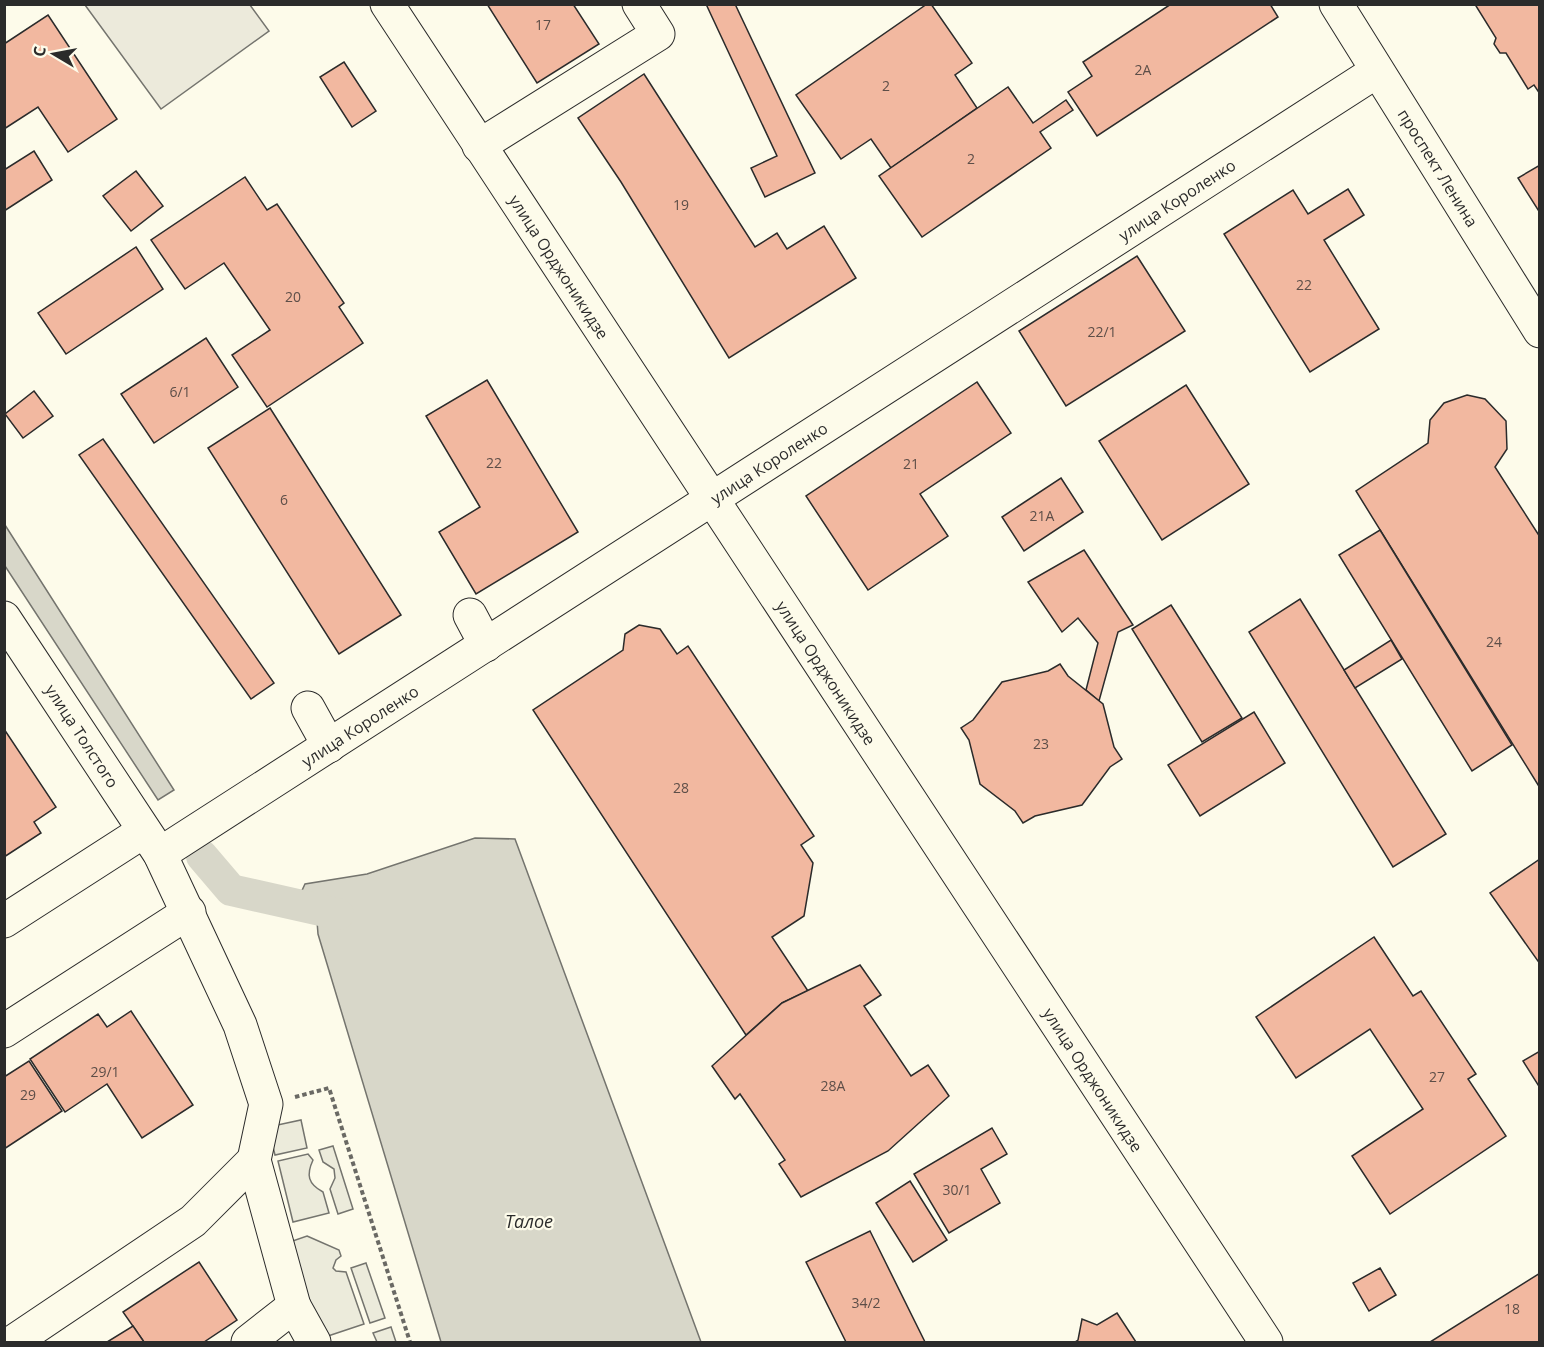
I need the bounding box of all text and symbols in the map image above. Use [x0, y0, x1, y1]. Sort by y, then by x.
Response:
house number: 17 [535, 15, 551, 34]
north arrow [24, 24, 84, 84]
text: С [28, 44, 51, 58]
house number: 2А [1135, 60, 1152, 79]
house number: 2 [882, 76, 890, 95]
street label: проспект Ленина [1393, 105, 1483, 231]
house number: 2 [967, 149, 975, 168]
street label: улица Короленко [1114, 154, 1240, 246]
street label: улица Орджоникидзе [504, 191, 614, 343]
house number: 19 [673, 195, 689, 214]
house number: 22 [1296, 275, 1312, 294]
house number: 20 [285, 287, 301, 306]
house number: 22/1 [1087, 322, 1117, 341]
house number: 6/1 [169, 382, 191, 401]
street label: улица Короленко [706, 417, 832, 509]
house number: 22 [486, 453, 502, 472]
house number: 21 [903, 454, 919, 473]
house number: 6 [280, 490, 288, 509]
house number: 21А [1030, 506, 1055, 525]
street label: улица Орджоникидзе [771, 597, 881, 749]
house number: 24 [1486, 632, 1502, 651]
street label: улица Толстого [40, 680, 124, 792]
street label: улица Короленко [297, 680, 423, 772]
house number: 23 [1033, 734, 1049, 753]
house number: 28 [673, 778, 689, 797]
street label: улица Орджоникидзе [1038, 1004, 1148, 1156]
house number: 29/1 [90, 1062, 120, 1081]
house number: 27 [1429, 1067, 1445, 1086]
house number: 28А [821, 1076, 846, 1095]
house number: 29 [20, 1085, 36, 1104]
house number: 30/1 [942, 1180, 972, 1199]
water label: Талое [505, 1209, 553, 1233]
house number: 34/2 [851, 1293, 881, 1312]
house number: 18 [1504, 1299, 1520, 1318]

